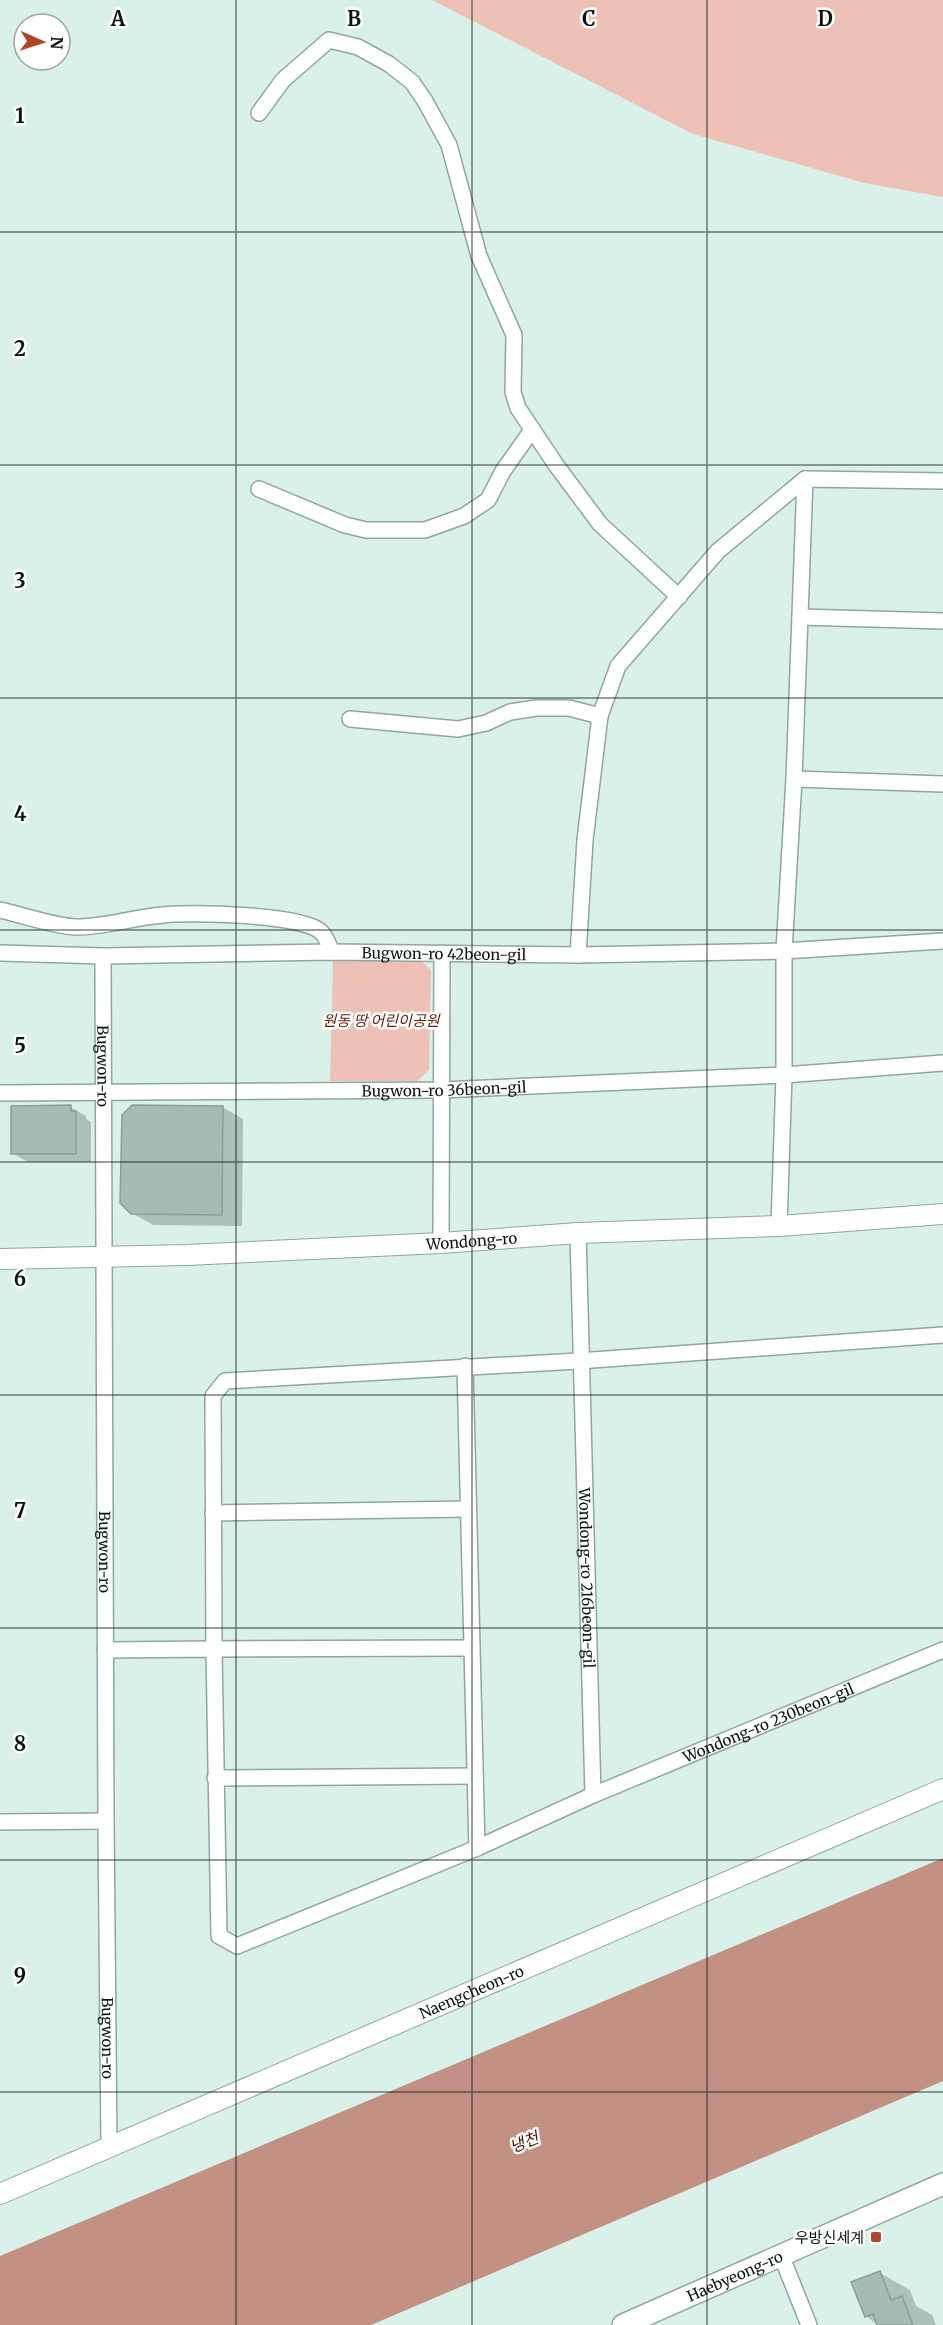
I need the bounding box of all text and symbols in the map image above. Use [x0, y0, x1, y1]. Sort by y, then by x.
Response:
text: A [110, 6, 126, 31]
text: B [347, 6, 361, 31]
text: C [582, 6, 596, 31]
text: D [817, 6, 833, 31]
north arrow [12, 12, 72, 72]
text: N [47, 36, 67, 50]
text: 1 [15, 103, 25, 128]
text: 2 [14, 336, 26, 361]
text: 3 [14, 568, 26, 593]
text: 4 [14, 801, 27, 826]
street label: Bugwon-ro 42beon-gil [362, 943, 527, 964]
park label: 원동 땅 어린이공원 [322, 1011, 441, 1030]
street label: Bugwon-ro [94, 1025, 113, 1107]
text: 5 [14, 1033, 26, 1058]
street label: Bugwon-ro 36beon-gil [362, 1077, 527, 1100]
street label: Wondong-ro [425, 1228, 518, 1253]
text: 6 [14, 1266, 26, 1291]
street label: Wondong-ro 216beon-gil [575, 1486, 599, 1669]
text: 7 [14, 1498, 26, 1523]
street label: Bugwon-ro [95, 1511, 115, 1593]
street label: Wondong-ro 230beon-gil [679, 1678, 857, 1767]
text: 8 [14, 1731, 26, 1756]
street label: Naengcheon-ro [416, 1961, 527, 2022]
text: 9 [14, 1963, 26, 1988]
street label: Bugwon-ro [98, 1997, 118, 2079]
water label: 냉천 [507, 2126, 544, 2157]
place label: 우방신세계 [795, 2228, 864, 2247]
marker: 우방신세계 [869, 2230, 883, 2244]
street label: Haebyeong-ro [684, 2246, 786, 2305]

